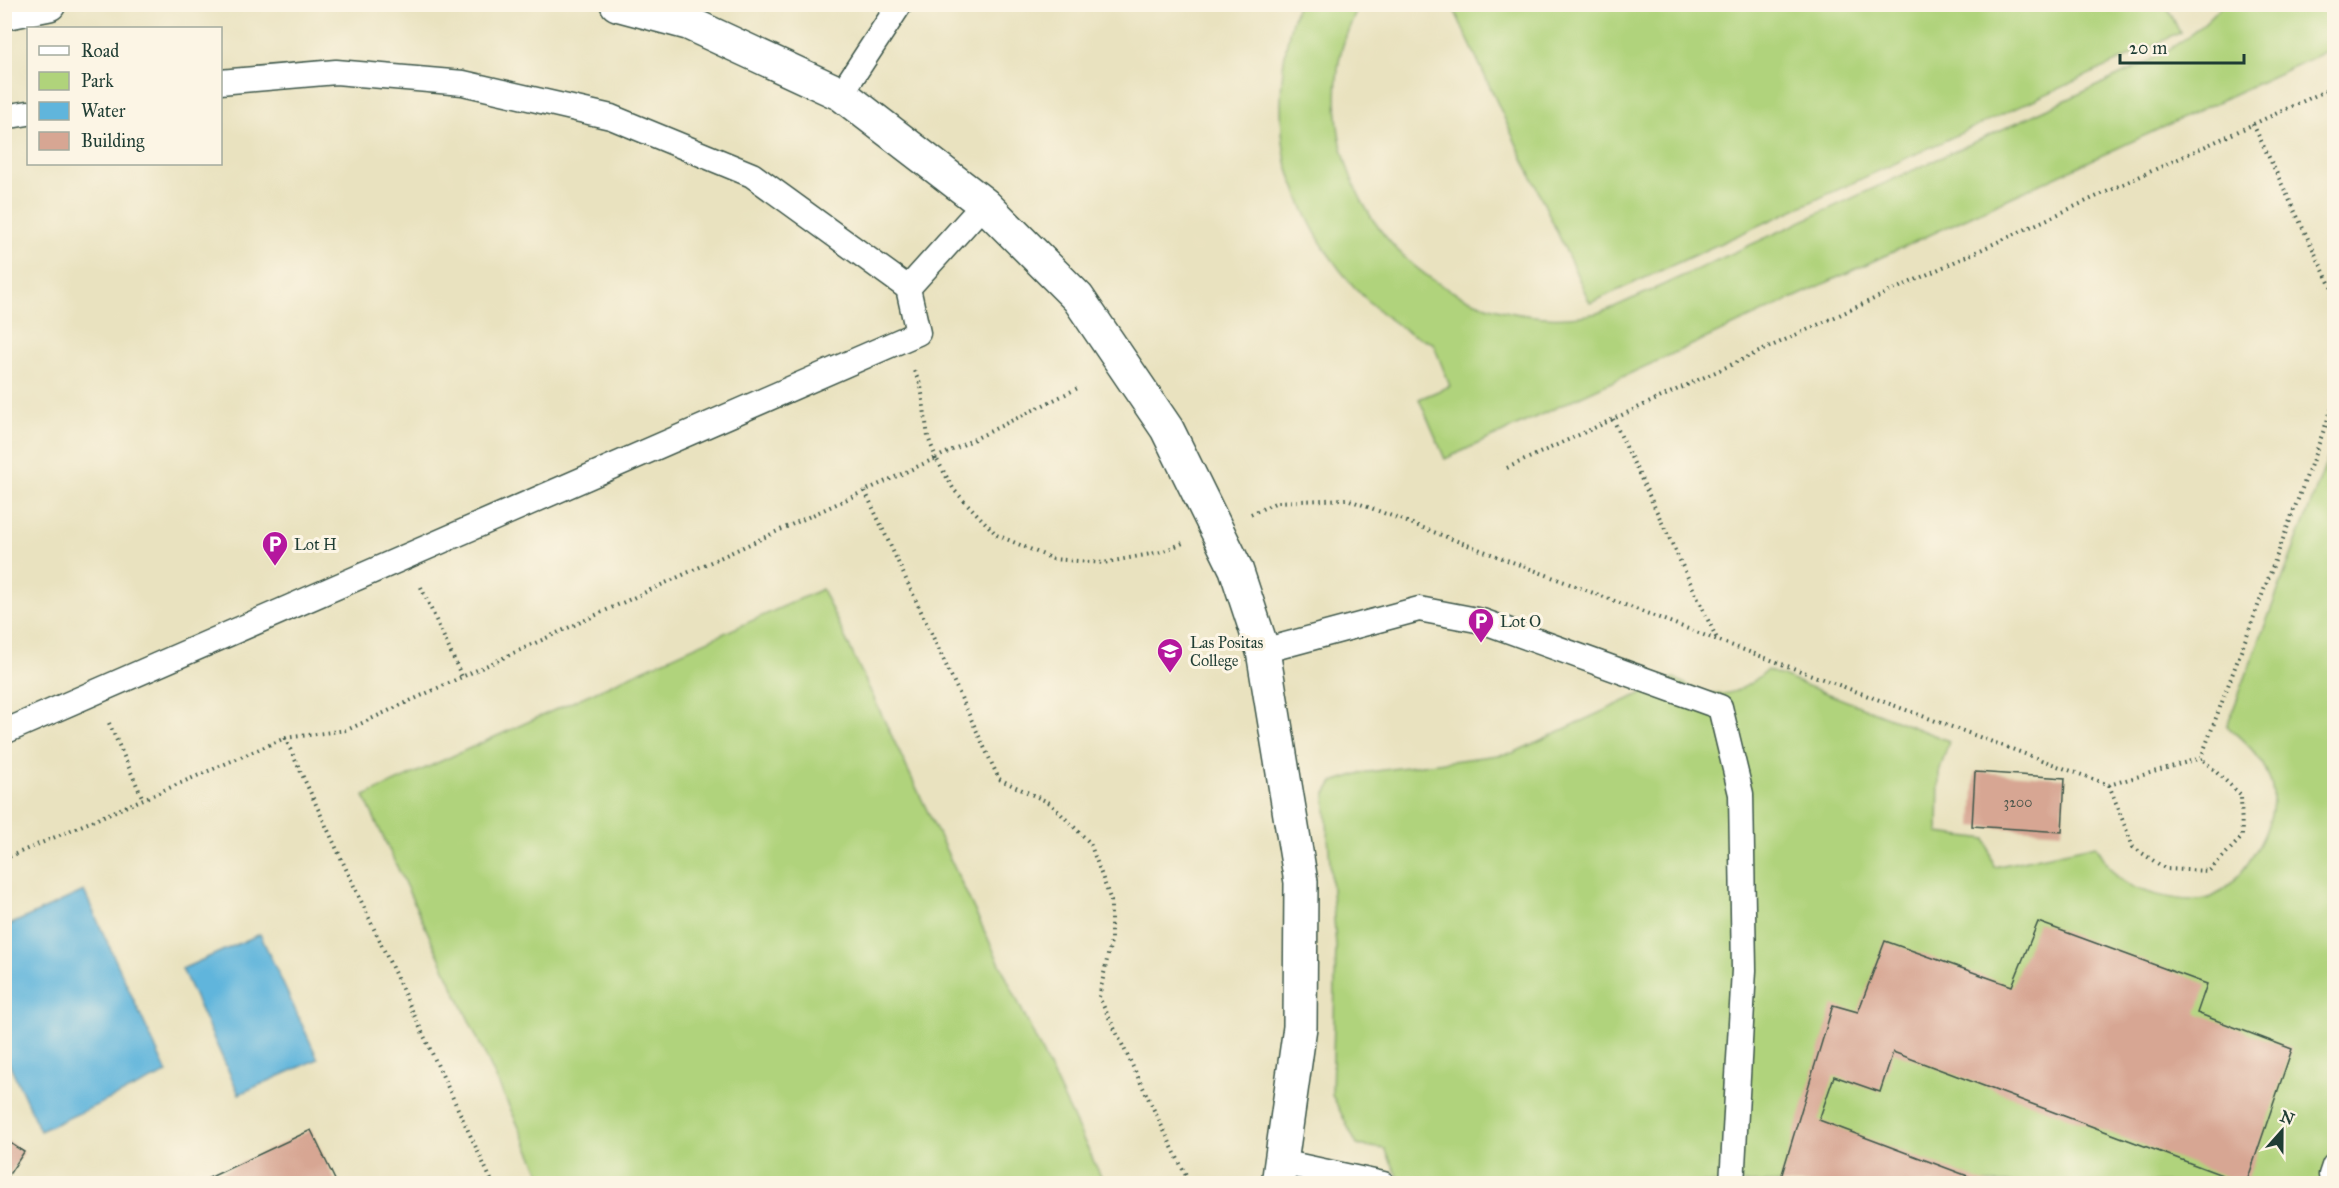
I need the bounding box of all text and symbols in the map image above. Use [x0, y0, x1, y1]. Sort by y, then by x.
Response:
legend [27, 27, 222, 165]
scale bar [2120, 27, 2244, 65]
text: 20 m [2129, 37, 2167, 59]
text: Road [81, 40, 119, 62]
text: Park [81, 70, 114, 92]
text: Water [81, 100, 126, 122]
text: Building [81, 130, 145, 153]
parking icon: Lot H [260, 529, 290, 567]
place label: Lot H [294, 535, 337, 554]
parking icon: Lot O [1466, 606, 1496, 644]
place label: Lot O [1500, 612, 1541, 631]
place label: Las Positas College [1190, 633, 1263, 671]
school or university icon: Las Positas College [1155, 636, 1185, 674]
house number: 3200 [2004, 794, 2032, 811]
north arrow [2252, 1101, 2312, 1161]
text: N [2277, 1106, 2297, 1129]

